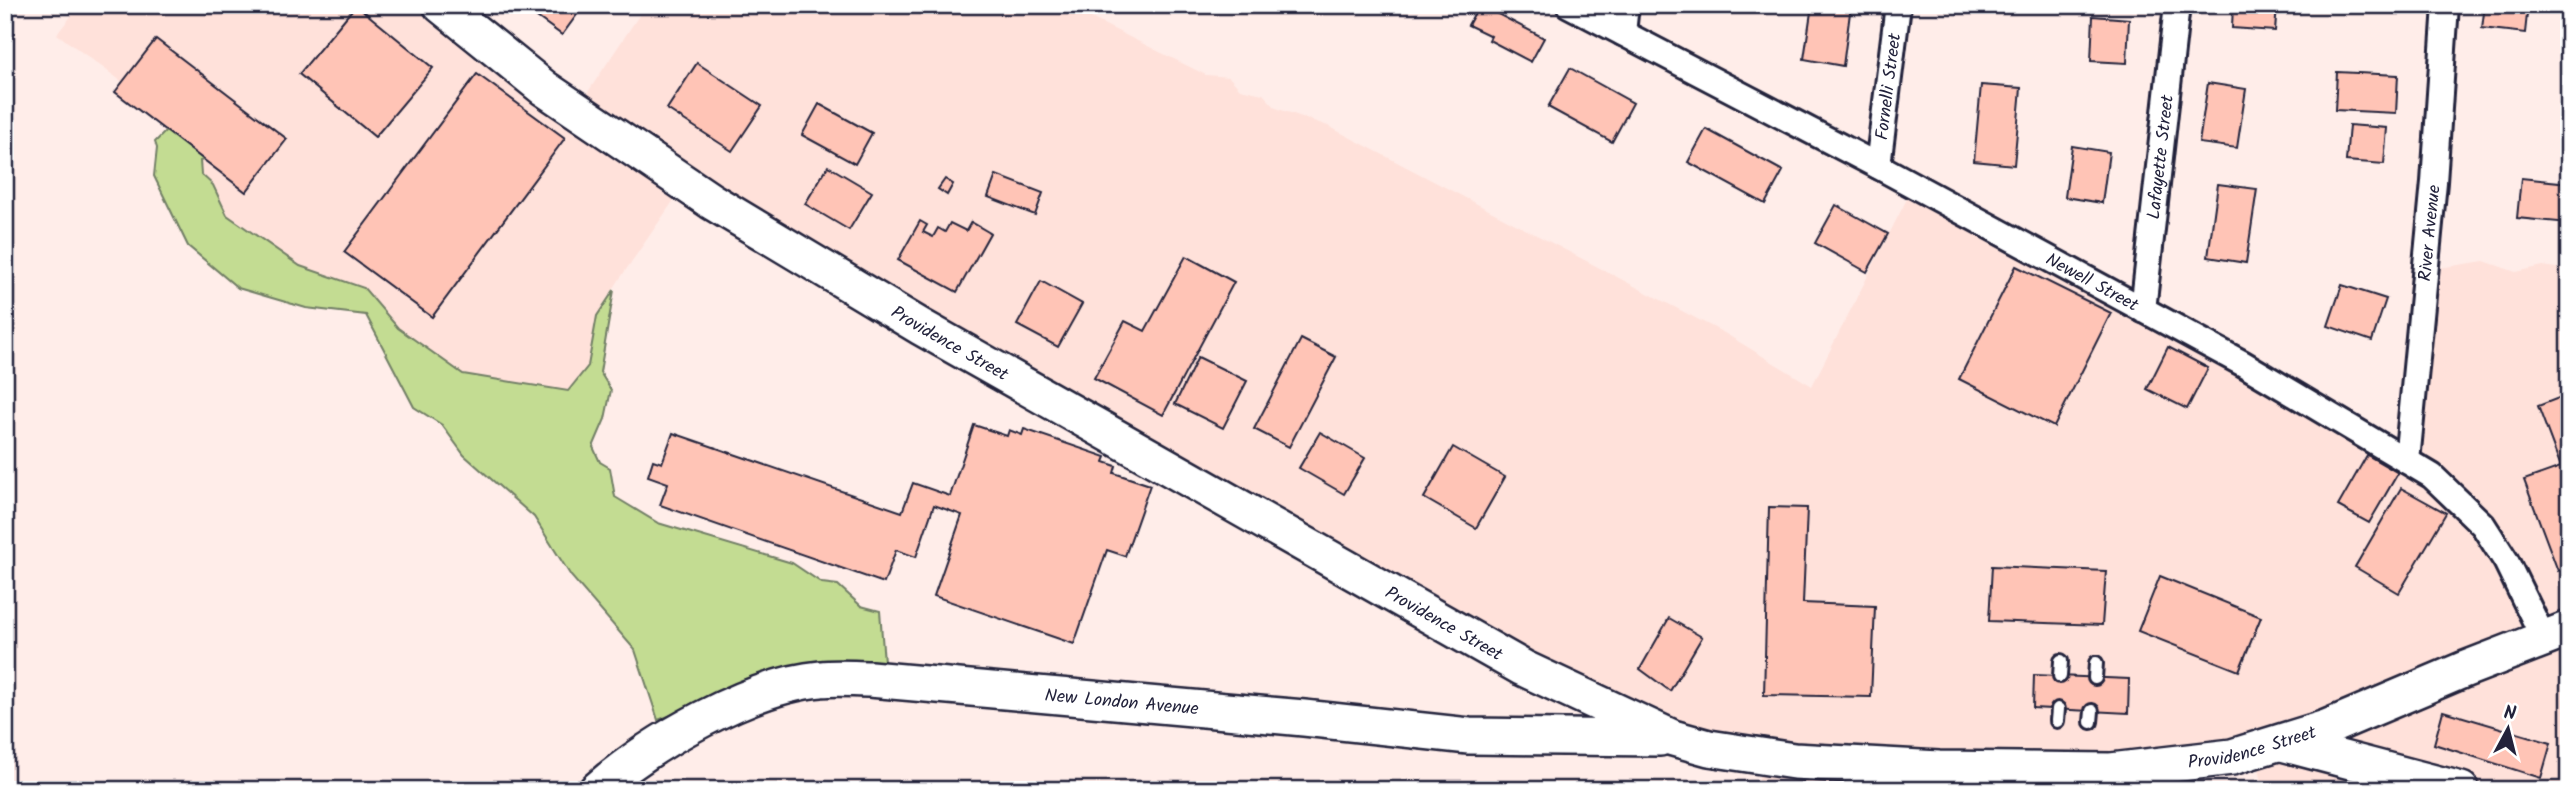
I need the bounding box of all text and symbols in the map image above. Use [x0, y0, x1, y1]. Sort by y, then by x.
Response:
street label: Fornelli Street [1868, 31, 1910, 142]
street label: Lafayette Street [2140, 92, 2183, 221]
street label: River Avenue [2411, 184, 2450, 283]
street label: Newell Street [2040, 246, 2144, 321]
street label: Providence Street [885, 299, 1014, 390]
street label: Providence Street [1379, 580, 1509, 670]
street label: New London Avenue [1043, 682, 1200, 724]
north arrow [2472, 694, 2542, 764]
text: N [2502, 698, 2518, 730]
street label: Providence Street [2186, 719, 2321, 778]

